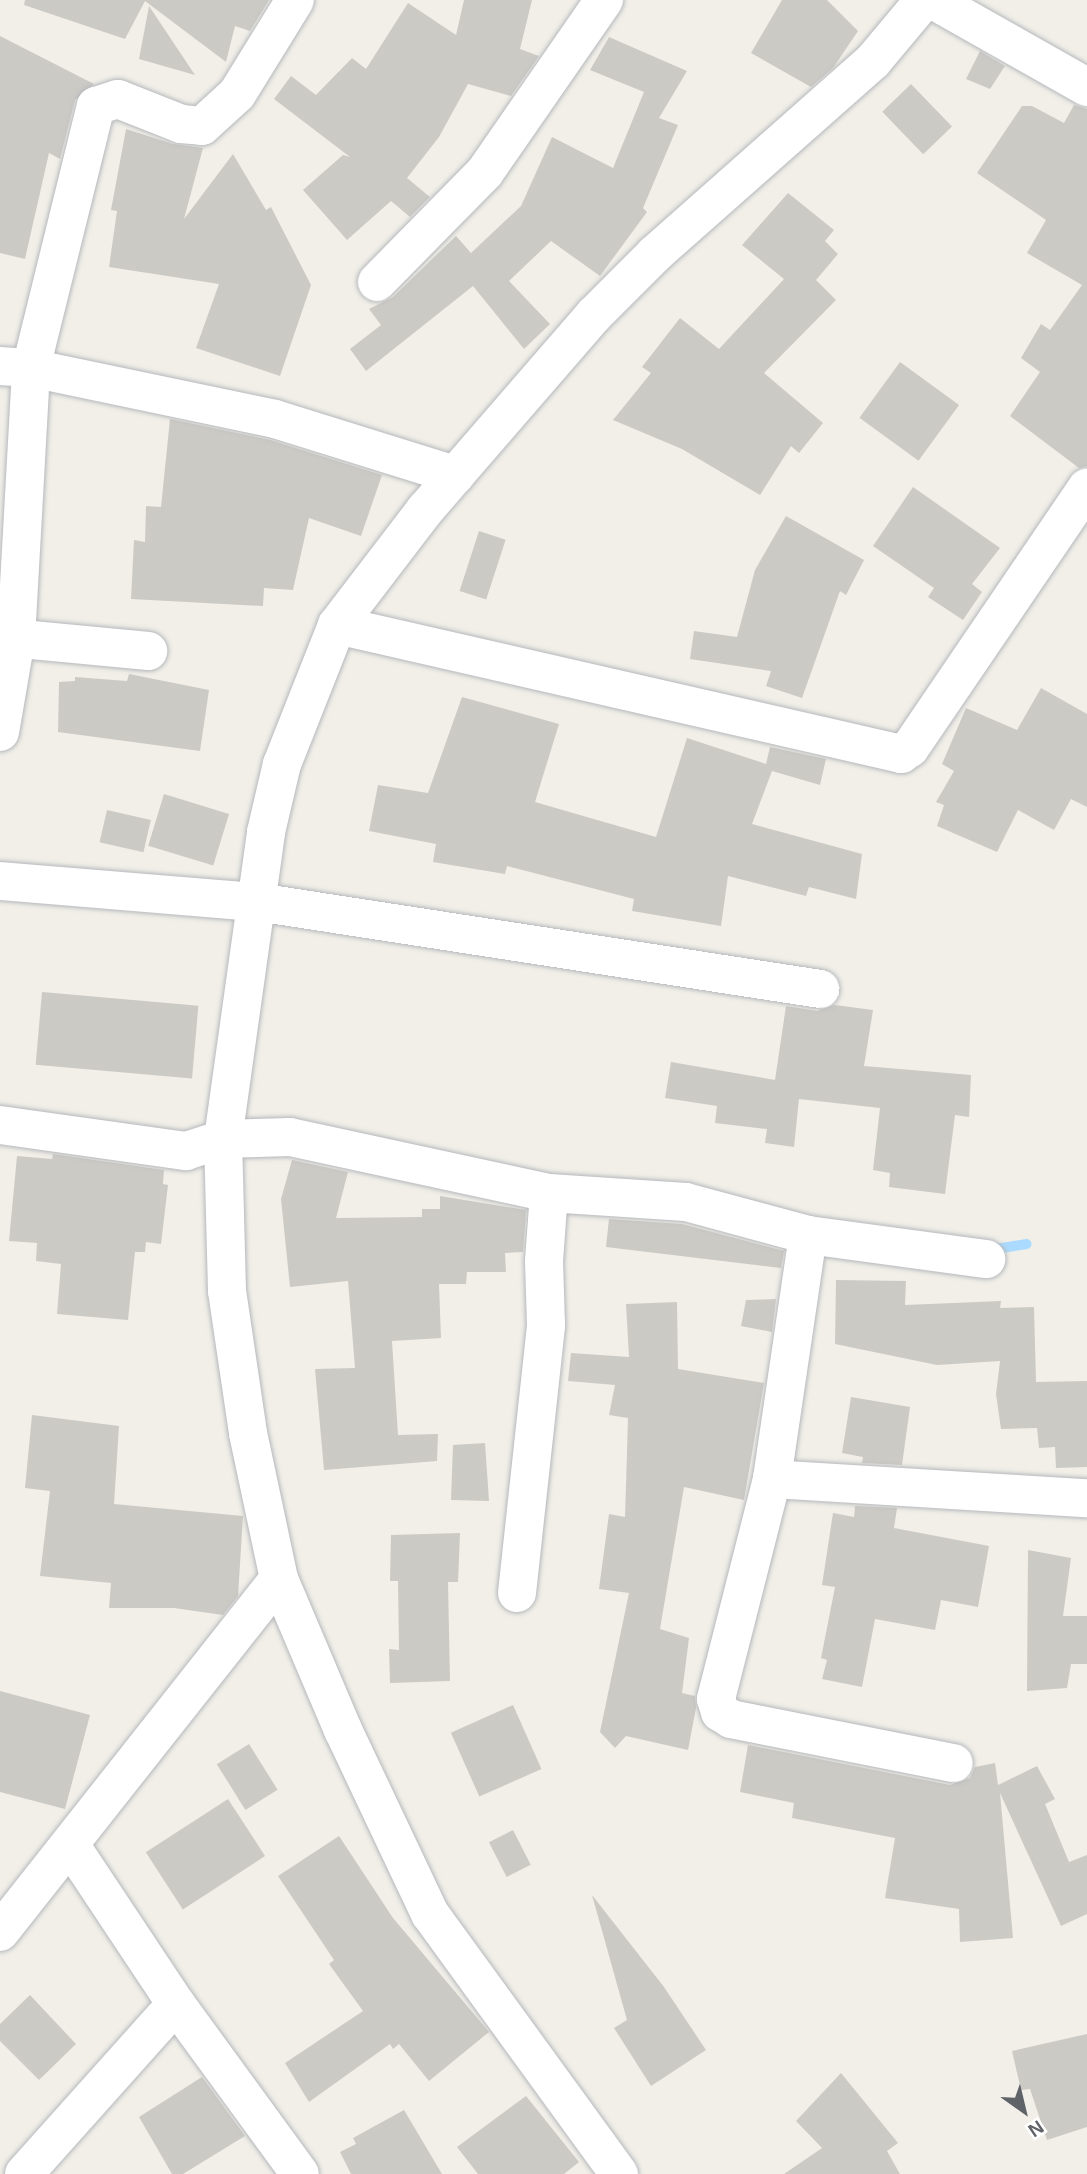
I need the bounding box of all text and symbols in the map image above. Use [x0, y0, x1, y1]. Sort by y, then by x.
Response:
north arrow [989, 2076, 1059, 2146]
text: N [1024, 2116, 1048, 2141]

